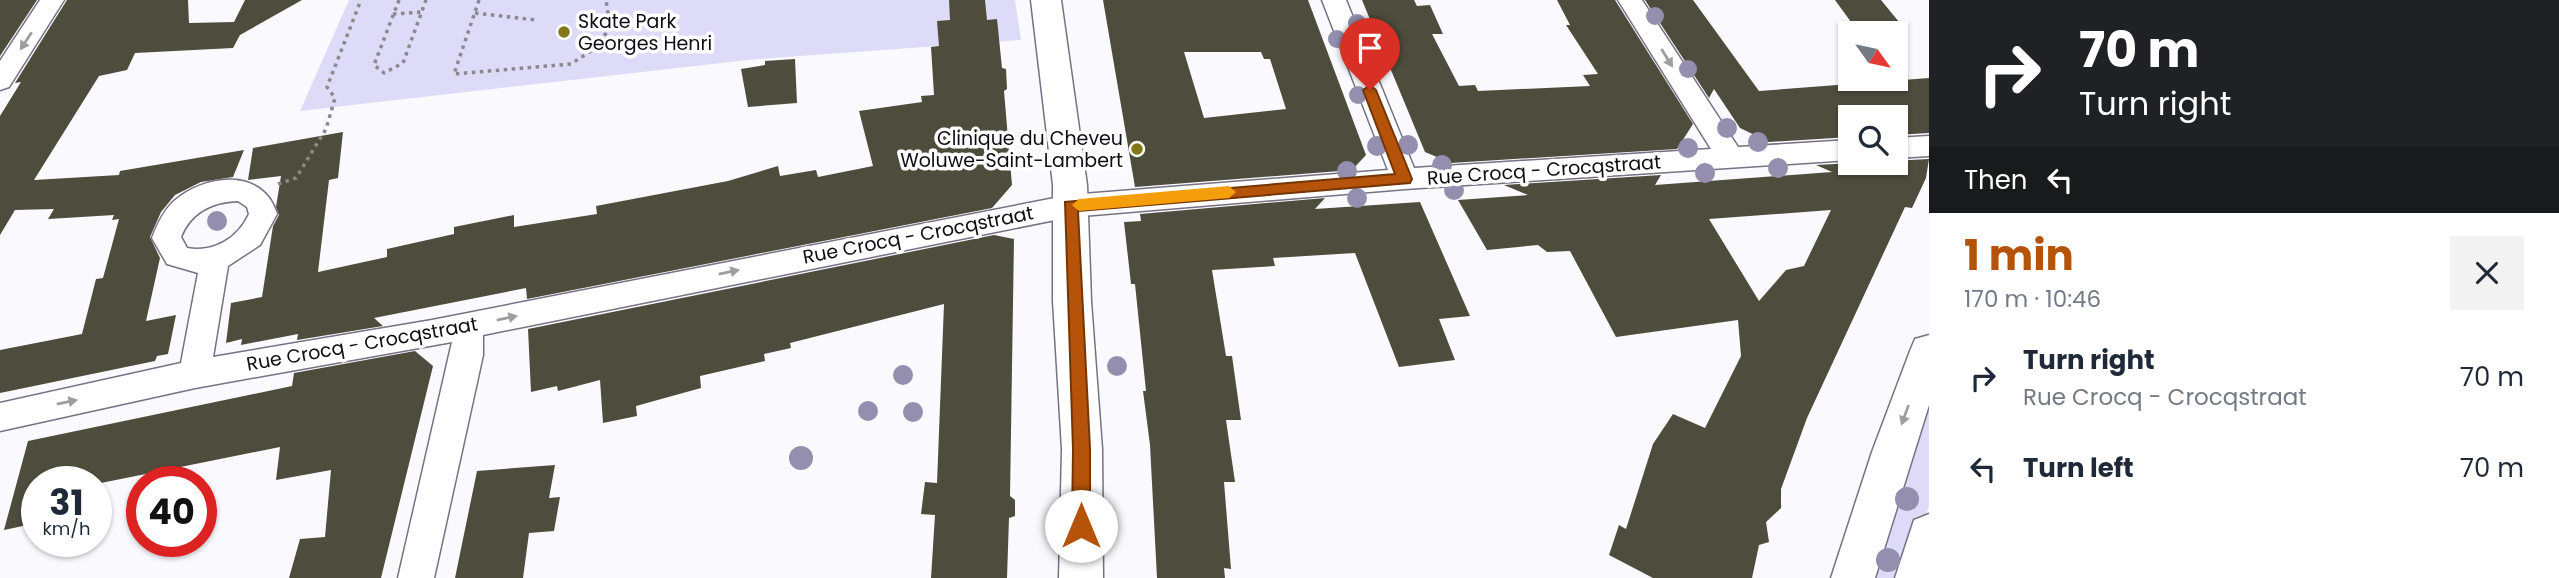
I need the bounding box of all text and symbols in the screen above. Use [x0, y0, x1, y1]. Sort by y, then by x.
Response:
place label: Skate Park Georges Henri [578, 8, 712, 57]
text: 70 m [2079, 16, 2199, 84]
pin [1340, 18, 1400, 90]
north arrow [1838, 21, 1908, 91]
map controls [1838, 21, 1908, 175]
marker: Skate Park Georges Henri [556, 24, 572, 40]
icon: right [1964, 28, 2055, 119]
icon: arrive [1351, 29, 1389, 67]
one-way arrow [19, 31, 32, 50]
one-way arrow [1660, 48, 1673, 67]
text: Turn right [2079, 81, 2231, 126]
button: search [1838, 105, 1908, 175]
place label: Clinique du Cheveu Woluwe-Saint-Lambert [900, 125, 1123, 174]
marker: Clinique du Cheveu Woluwe-Saint-Lambert [1129, 141, 1145, 157]
street label: Rue Crocq - Crocqstraat [1426, 148, 1662, 192]
icon: left [2041, 161, 2079, 199]
text: Then [1964, 162, 2027, 198]
street label: Rue Crocq - Crocqstraat [800, 199, 1036, 271]
text: 1 min [1964, 226, 2074, 285]
button: close [2450, 236, 2524, 310]
one-way arrow [718, 266, 740, 277]
text: 170 m · 10:46 [1964, 283, 2101, 315]
street label: Rue Crocq - Crocqstraat [244, 310, 480, 378]
one-way arrow [496, 312, 518, 323]
text: Turn right [2023, 342, 2155, 378]
icon: right [1964, 359, 2002, 397]
text: 70 m [2460, 359, 2524, 395]
text: Rue Crocq - Crocqstraat [2023, 381, 2307, 413]
one-way arrow [56, 396, 78, 407]
one-way arrow [1900, 405, 1911, 426]
icon: left [1964, 450, 2002, 488]
text: Turn left [2023, 450, 2134, 486]
text: 70 m [2460, 450, 2524, 486]
speed limit sign: 40 [126, 466, 217, 557]
text: 31 [49, 478, 84, 527]
position arrow [1044, 489, 1118, 563]
text: km/h [43, 516, 90, 541]

